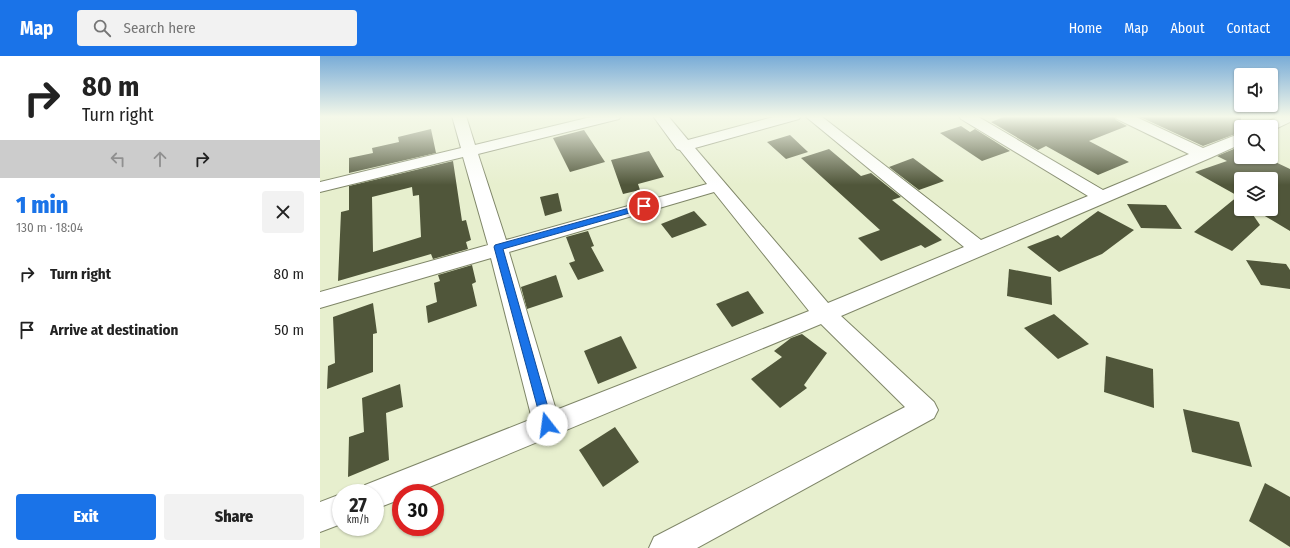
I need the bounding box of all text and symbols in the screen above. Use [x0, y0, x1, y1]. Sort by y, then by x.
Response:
search box [77, 10, 357, 46]
text: Map [20, 17, 53, 40]
icon: search [91, 17, 113, 39]
text: Search here [123, 19, 196, 37]
text: Home [1069, 20, 1102, 37]
text: Map [1124, 20, 1148, 37]
text: About [1170, 20, 1205, 37]
text: Contact [1227, 20, 1270, 37]
map controls [1234, 68, 1278, 216]
button: sound [1234, 68, 1278, 112]
text: 80 m [82, 70, 139, 103]
icon: right [16, 72, 68, 124]
text: Turn right [82, 104, 154, 126]
button: search [1234, 120, 1278, 164]
icon: left [107, 148, 129, 170]
icon: ahead [149, 148, 171, 170]
icon: right [191, 148, 213, 170]
button: layers [1234, 172, 1278, 216]
pin [627, 189, 661, 223]
text: 1 min [16, 191, 68, 219]
button: close [262, 191, 304, 233]
icon: arrive [633, 195, 655, 217]
text: 130 m · 18:04 [16, 220, 83, 235]
icon: right [16, 263, 38, 285]
text: Turn right [50, 265, 111, 283]
text: 80 m [274, 265, 304, 283]
icon: arrive [16, 319, 38, 341]
text: Arrive at destination [50, 321, 178, 339]
text: 50 m [274, 321, 304, 339]
position arrow [526, 404, 568, 446]
speed limit sign: 30 [392, 484, 444, 536]
text: 27 [349, 493, 367, 517]
button: Exit [16, 494, 156, 540]
button: Share [164, 494, 304, 540]
text: km/h [347, 514, 369, 526]

